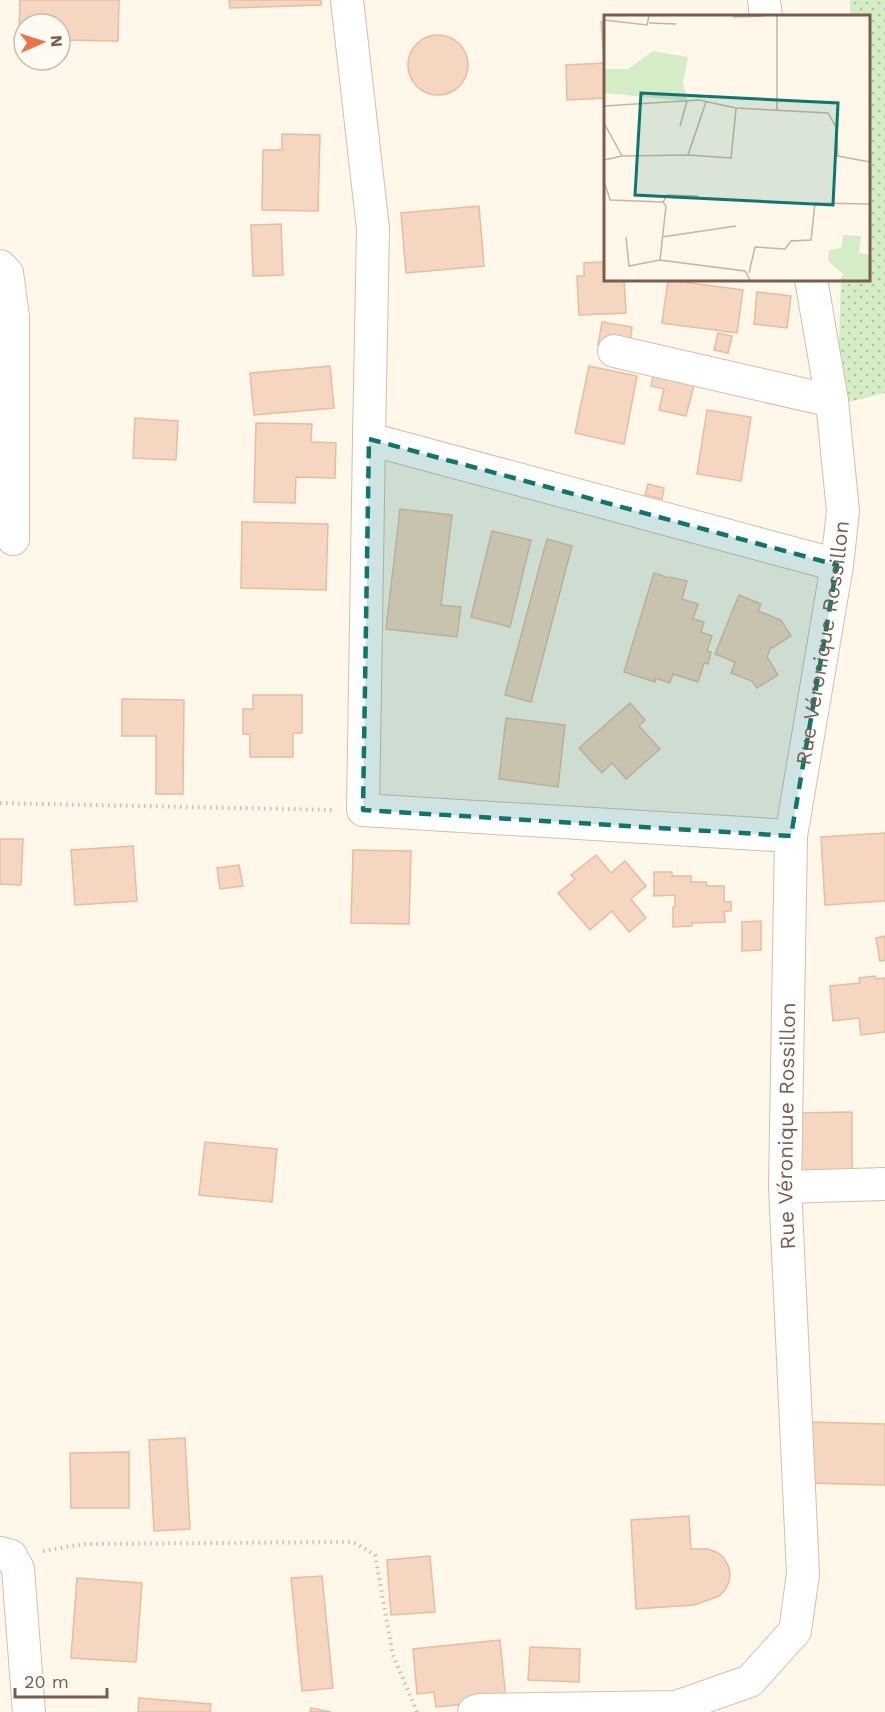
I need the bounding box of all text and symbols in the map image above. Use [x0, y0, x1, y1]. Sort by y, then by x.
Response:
north arrow [12, 12, 72, 72]
inset map [604, 15, 870, 280]
text: N [47, 35, 66, 48]
street label: Rue Véronique Rossillon [790, 519, 854, 767]
street label: Rue Véronique Rossillon [772, 1002, 800, 1250]
scale bar [15, 1661, 106, 1699]
text: 20 m [24, 1671, 69, 1692]

